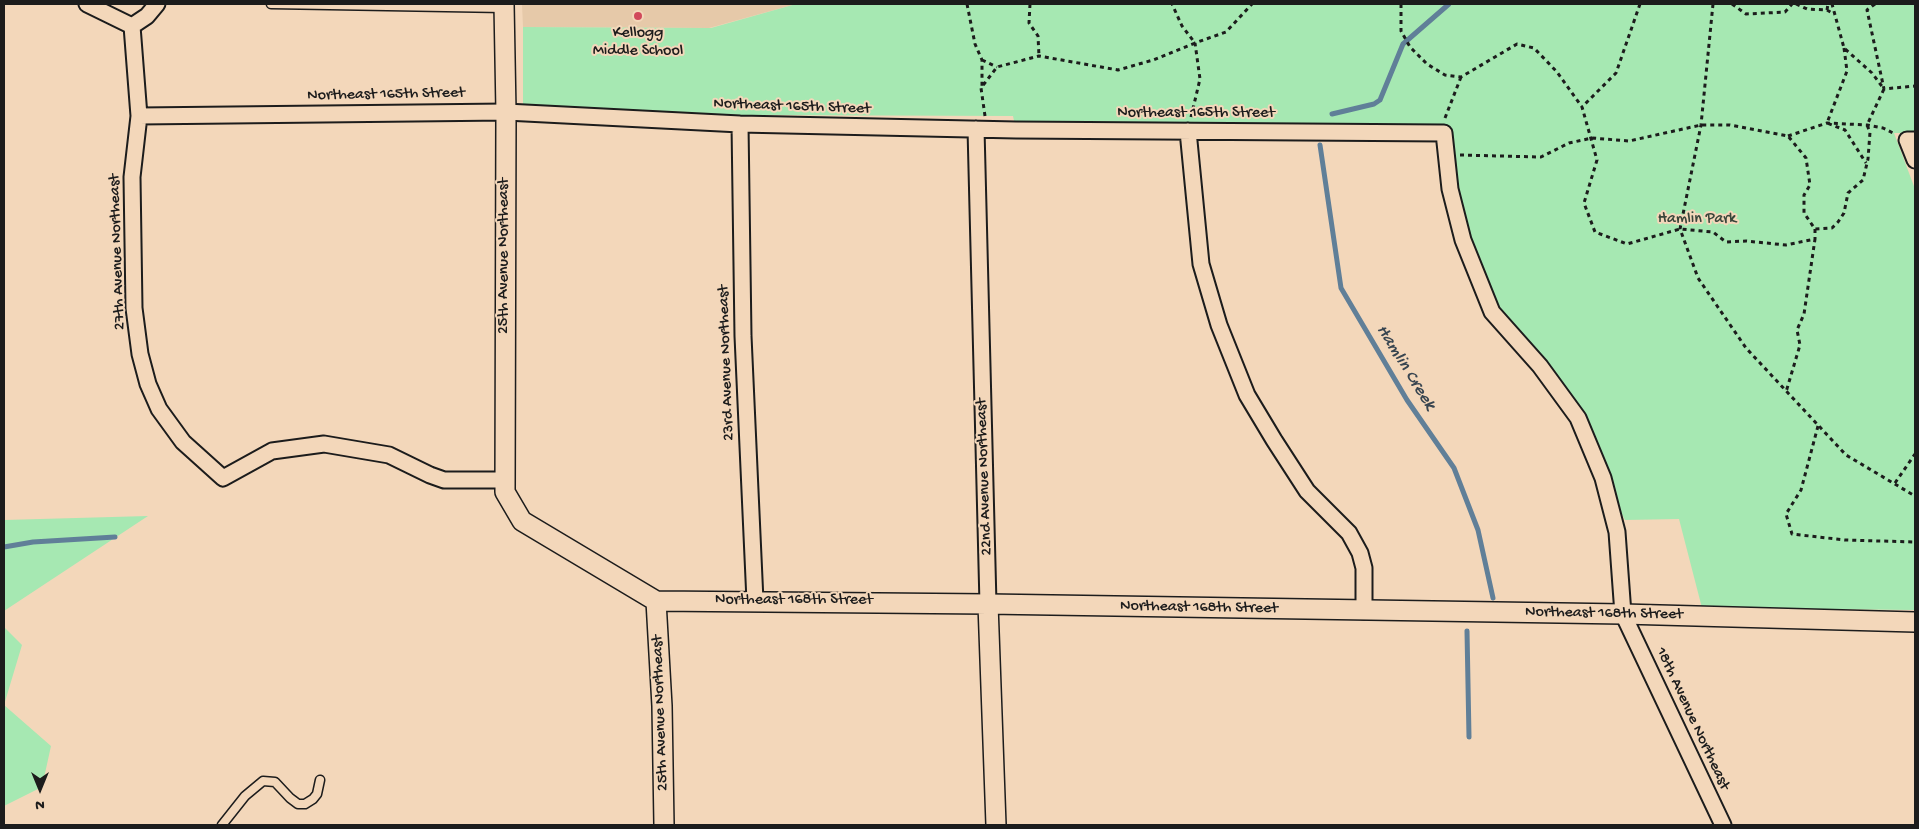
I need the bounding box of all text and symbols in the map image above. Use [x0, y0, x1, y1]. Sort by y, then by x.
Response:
marker: Kellogg Middle School [632, 10, 644, 22]
place label: Kellogg Middle School [593, 24, 683, 62]
street label: Northeast 165th Street [307, 84, 465, 106]
street label: Northeast 165th Street [713, 95, 871, 119]
street label: Northeast 165th Street [1117, 104, 1275, 124]
street label: 27th Avenue Northeast [106, 174, 130, 330]
street label: 25th Avenue Northeast [495, 178, 515, 334]
park label: Hamlin Park [1658, 210, 1736, 230]
street label: 23rd Avenue Northeast [715, 285, 739, 441]
water label: Hamlin Creek [1370, 321, 1440, 415]
street label: 22nd Avenue Northeast [973, 398, 997, 556]
street label: Northeast 168th Street [715, 591, 873, 611]
street label: Northeast 168th Street [1120, 597, 1278, 619]
street label: Northeast 168th Street [1525, 603, 1683, 625]
street label: 25th Avenue Northeast [649, 635, 673, 791]
street label: 18th Avenue Northeast [1651, 645, 1733, 793]
north arrow [15, 764, 65, 814]
text: N [35, 796, 45, 813]

